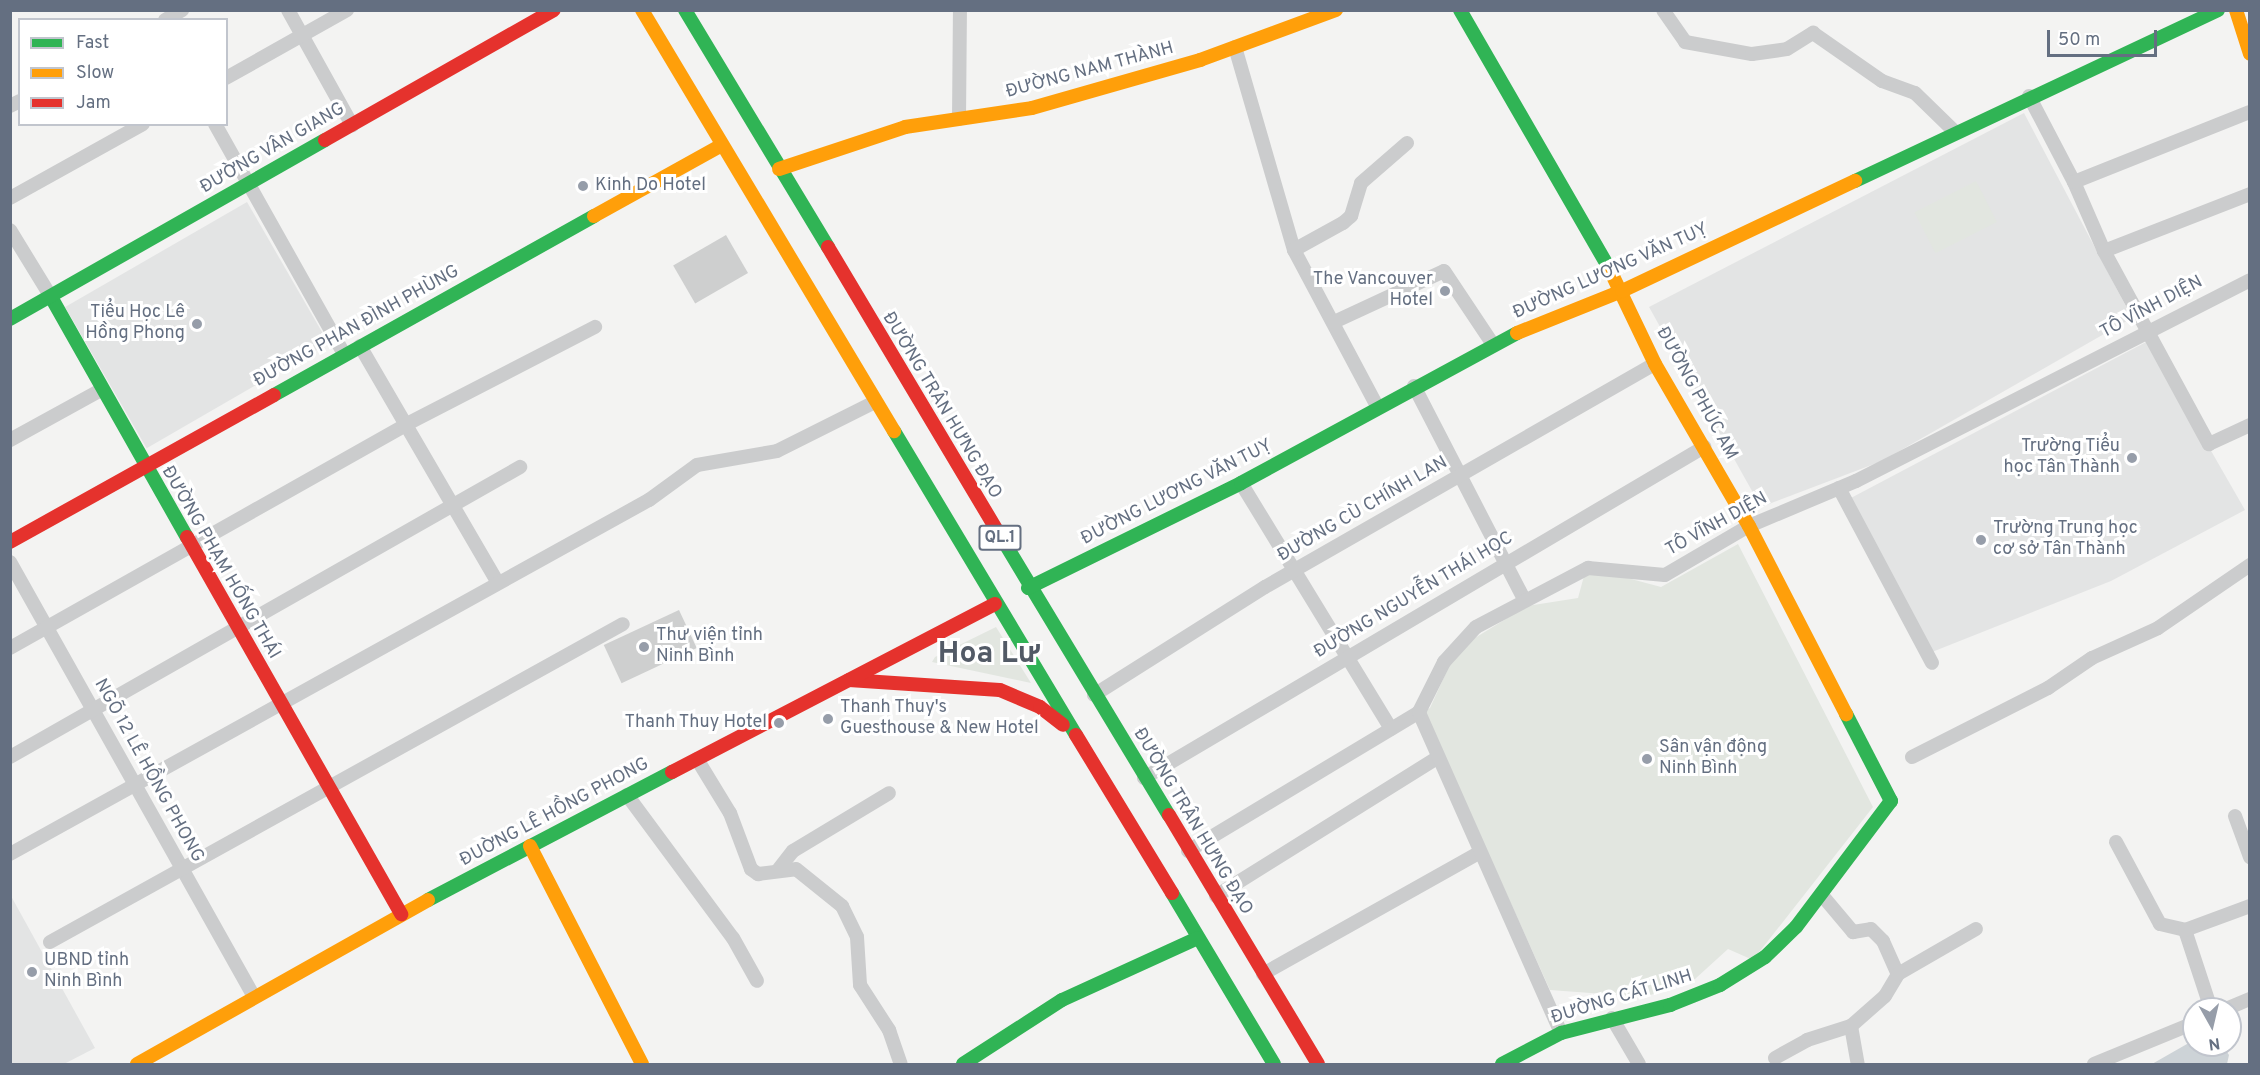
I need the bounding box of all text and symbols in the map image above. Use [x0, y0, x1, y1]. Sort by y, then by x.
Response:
legend [18, 18, 228, 126]
scale bar [2050, 18, 2160, 56]
text: 50 m [2058, 29, 2100, 52]
text: Fast [76, 32, 109, 55]
street label: ĐƯỜNG NAM THÀNH [1003, 38, 1177, 104]
text: Slow [76, 62, 114, 85]
text: Jam [76, 92, 111, 115]
street label: ĐƯỜNG VÂN GIANG [197, 99, 349, 199]
place label: Kinh Do Hotel [595, 175, 706, 197]
marker: Kinh Do Hotel [576, 179, 590, 193]
street label: ĐƯỜNG LƯƠNG VĂN TUỴ [1510, 219, 1712, 325]
street label: ĐƯỜNG PHAN ĐÌNH PHÙNG [251, 261, 463, 393]
place label: The Vancouver Hotel [1312, 270, 1433, 312]
street label: TÔ VĨNH DIỆN [2097, 272, 2207, 344]
marker: The Vancouver Hotel [1438, 284, 1452, 298]
place label: Tiểu Học Lê Hồng Phong [85, 303, 185, 346]
street label: ĐƯỜNG TRÂN HƯNG ĐẠO [877, 309, 1005, 503]
marker: Tiểu Học Lê Hồng Phong [190, 317, 204, 331]
street label: ĐƯỜNG PHÚC AM [1650, 323, 1742, 465]
street label: ĐƯỜNG LƯƠNG VĂN TUỴ [1077, 435, 1277, 551]
place label: Trường Tiểu học Tân Thành [2002, 437, 2120, 480]
marker: Trường Tiểu học Tân Thành [2125, 451, 2139, 465]
street label: ĐƯỜNG CÙ CHÍNH LAN [1274, 453, 1452, 567]
street label: ĐƯỜNG PHẠM HỐNG THÁI [156, 463, 284, 663]
street label: TÔ VĨNH DIỆN [1662, 488, 1772, 562]
place label: Trường Trung học cơ sở Tân Thành [1993, 519, 2138, 562]
road number: QL.1 [978, 525, 1022, 551]
street label: ĐƯỜNG NGUYỄN THÁI HỌC [1311, 528, 1517, 664]
marker: Trường Trung học cơ sở Tân Thành [1974, 533, 1988, 547]
place label: Thư viện tỉnh Ninh Bình [656, 626, 763, 668]
district label: Hoa Lư [938, 637, 1040, 673]
marker: Thư viện tỉnh Ninh Bình [637, 640, 651, 654]
street label: NGÕ 12 LÊ HỒNG PHONG [88, 675, 208, 867]
place label: Thanh Thuy's Guesthouse & New Hotel [840, 698, 1039, 740]
place label: Thanh Thuy Hotel [624, 712, 767, 734]
marker: Thanh Thuy's Guesthouse & New Hotel [821, 712, 835, 726]
marker: Thanh Thuy Hotel [772, 716, 786, 730]
street label: ĐƯỜNG TRÂN HƯNG ĐẠO [1128, 725, 1256, 919]
place label: Sân vận động Ninh Bình [1659, 738, 1767, 780]
marker: Sân vận động Ninh Bình [1640, 752, 1654, 766]
street label: ĐUỜNG LÊ HỒNG PHONG [457, 754, 653, 872]
place label: UBND tỉnh Ninh Bình [44, 951, 129, 994]
marker: UBND tỉnh Ninh Bình [25, 965, 39, 979]
street label: ĐƯỜNG CÁT LINH [1548, 966, 1696, 1030]
north arrow [2182, 997, 2242, 1057]
text: N [2207, 1032, 2221, 1054]

